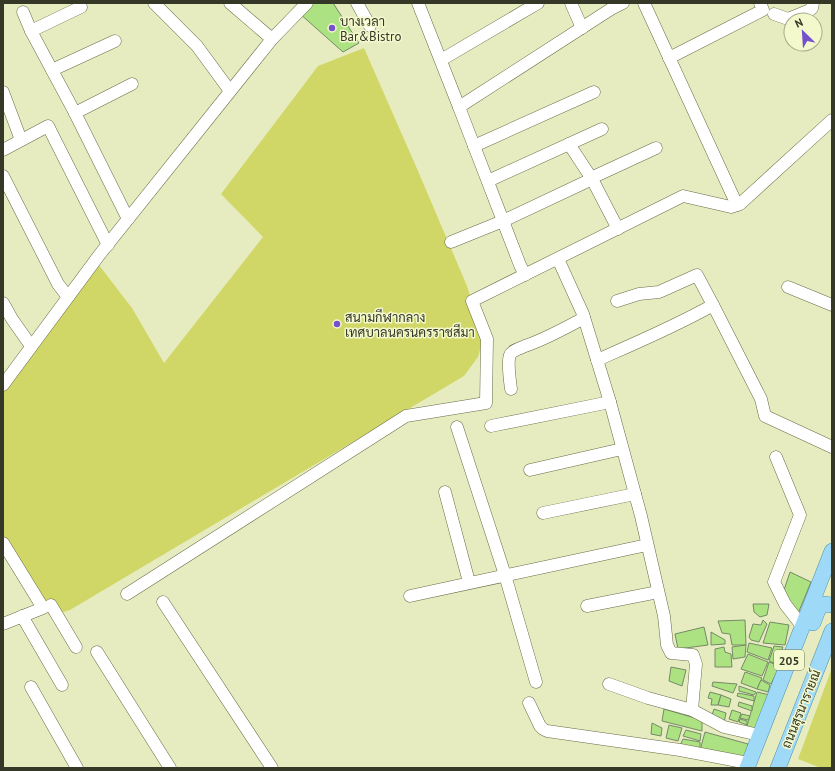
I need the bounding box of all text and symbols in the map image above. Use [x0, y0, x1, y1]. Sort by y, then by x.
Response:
north arrow [783, 12, 823, 52]
place label: บางเวลา Bar&Bistro [340, 13, 401, 45]
text: N [793, 15, 805, 31]
marker: บางเวลา Bar&Bistro [327, 23, 337, 33]
place label: สนามกีฬากลาง เทศบาลนครนครราชสีมา [345, 308, 475, 341]
marker: สนามกีฬากลาง เทศบาลนครนครราชสีมา [332, 319, 342, 329]
road number: 205 [774, 650, 804, 670]
street label: ถนนสุรนารายณ์ [777, 667, 825, 751]

